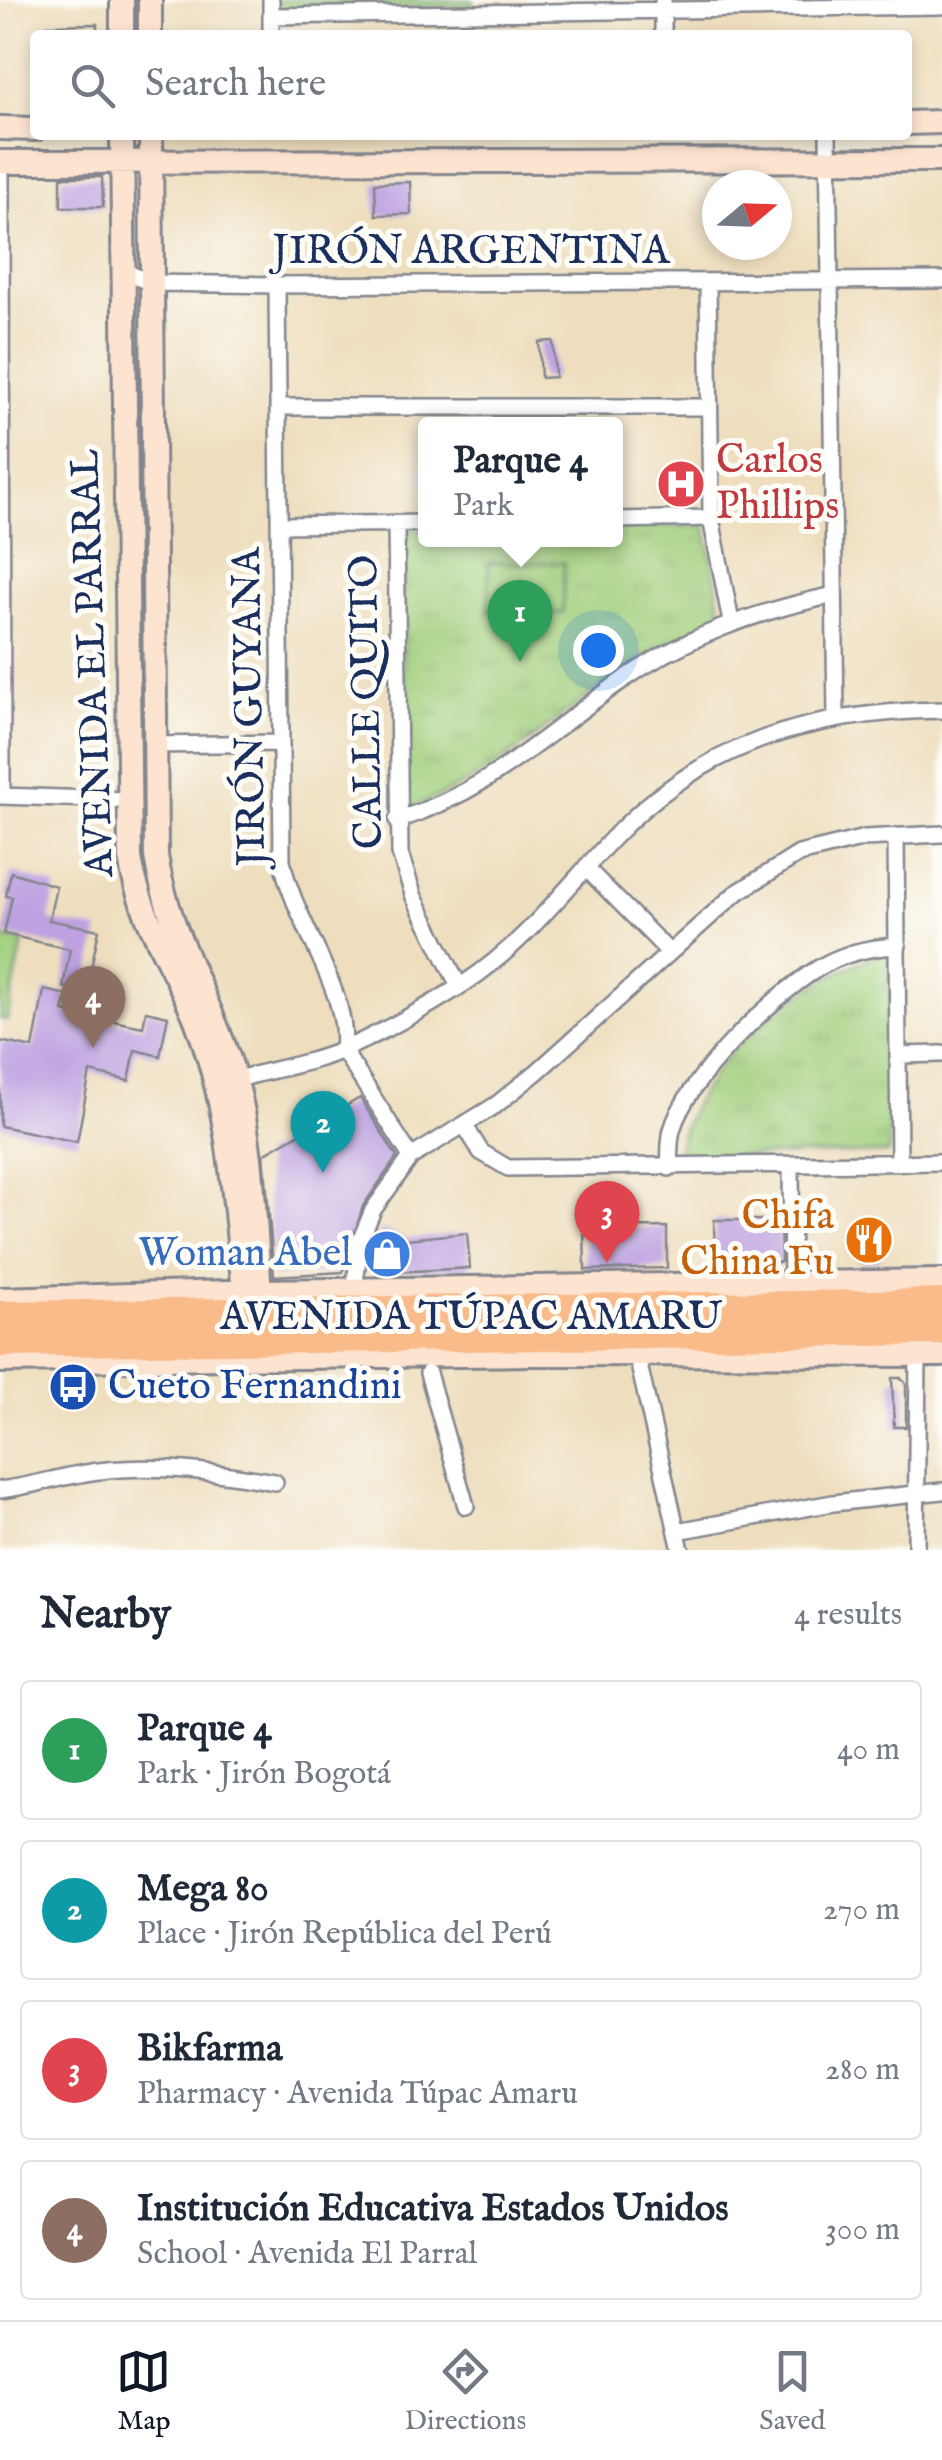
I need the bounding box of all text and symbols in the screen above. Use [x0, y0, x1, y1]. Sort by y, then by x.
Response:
search box [30, 30, 912, 140]
icon: search [65, 58, 120, 113]
text: Search here [145, 61, 326, 109]
north arrow [702, 170, 792, 260]
street label: JIRÓN ARGENTINA [269, 226, 670, 278]
popup [418, 417, 623, 547]
place label: Carlos Phillips [716, 436, 839, 533]
text: Parque 4 [453, 438, 588, 486]
street label: AVENIDA EL PARRAL [61, 448, 127, 879]
hospital icon: Carlos Phillips [655, 458, 707, 510]
text: Park [453, 486, 514, 527]
street label: JIRÓN GUYANA [222, 546, 279, 871]
street label: CALLE QUITO [340, 554, 396, 850]
pin: 1 [488, 580, 552, 662]
your location [573, 625, 624, 676]
pin: 4 [61, 966, 126, 1048]
pin: 2 [290, 1090, 356, 1173]
pin: 3 [574, 1180, 640, 1263]
place label: Chifa China Fu [680, 1192, 835, 1289]
restaurant icon: Chifa China Fu [843, 1214, 895, 1266]
shop icon: Woman Abel [361, 1228, 413, 1280]
place label: Woman Abel [138, 1229, 352, 1280]
street label: AVENIDA TÚPAC AMARU [219, 1292, 723, 1344]
bus stop icon: Cueto Fernandini [47, 1361, 99, 1413]
place label: Cueto Fernandini [108, 1362, 402, 1413]
text: Nearby [40, 1589, 171, 1642]
text: 4 results [794, 1595, 902, 1636]
text: Parque 4 [137, 1706, 272, 1754]
text: 1 [69, 1730, 80, 1771]
text: 40 m [837, 1730, 900, 1771]
text: Park · Jirón Bogotá [137, 1754, 391, 1795]
text: Mega 80 [137, 1866, 269, 1914]
text: 2 [67, 1890, 82, 1931]
text: 270 m [823, 1890, 900, 1931]
text: Place · Jirón República del Perú [137, 1914, 552, 1955]
text: Bikfarma [137, 2026, 283, 2074]
text: 3 [69, 2050, 80, 2091]
text: 280 m [825, 2050, 900, 2091]
text: Pharmacy · Avenida Túpac Amaru [137, 2074, 578, 2115]
text: Institución Educativa Estados Unidos [137, 2186, 729, 2234]
text: 4 [67, 2210, 82, 2251]
text: 300 m [825, 2210, 900, 2251]
text: School · Avenida El Parral [137, 2234, 477, 2275]
tab: Map [116, 2344, 171, 2439]
tab: Directions [404, 2344, 526, 2439]
tab: Saved [759, 2344, 826, 2439]

